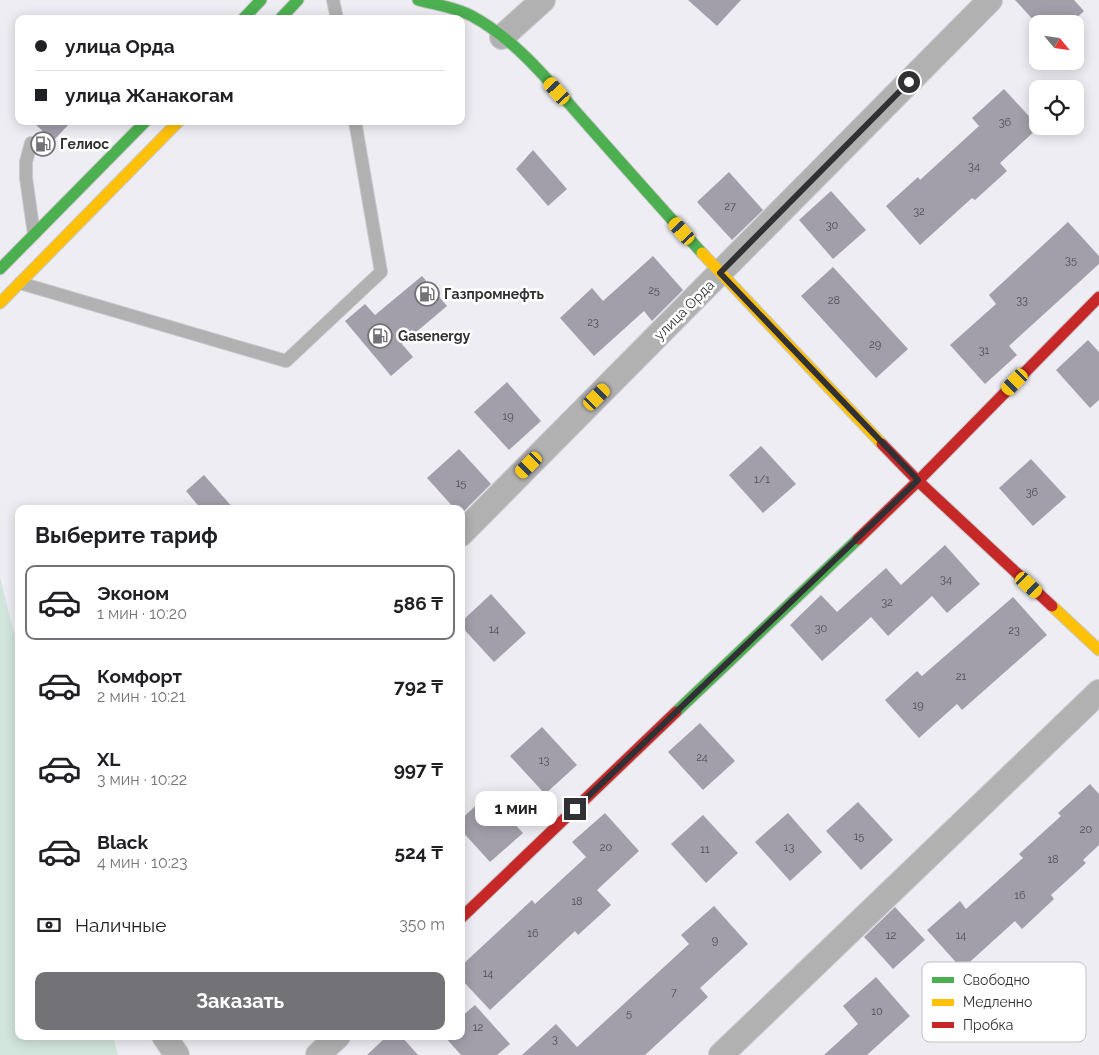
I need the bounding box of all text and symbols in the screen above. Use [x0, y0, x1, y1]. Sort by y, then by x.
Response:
north arrow [1029, 15, 1084, 70]
map controls [1029, 15, 1084, 135]
text: улица Орда [65, 35, 175, 57]
route start [898, 71, 920, 93]
car [541, 75, 572, 107]
button: locate [1029, 80, 1084, 135]
text: улица Жанакогам [65, 84, 234, 106]
house number: 36 [999, 116, 1012, 129]
fuel station icon: Гелиос [30, 131, 56, 157]
place label: Гелиос [60, 136, 109, 152]
house number: 34 [968, 160, 980, 173]
house number: 27 [724, 200, 736, 213]
house number: 32 [913, 205, 925, 218]
car [666, 215, 697, 247]
house number: 30 [826, 219, 839, 232]
house number: 35 [1065, 254, 1077, 267]
street label: улица Орда [651, 277, 717, 343]
fuel station icon: Газпромнефть [414, 281, 440, 307]
house number: 25 [648, 284, 660, 297]
place label: Газпромнефть [444, 286, 545, 302]
house number: 28 [828, 294, 840, 307]
house number: 33 [1016, 294, 1028, 307]
house number: 23 [587, 316, 599, 329]
fuel station icon: Gasenergy [367, 323, 393, 349]
place label: Gasenergy [398, 328, 471, 344]
house number: 29 [869, 338, 881, 351]
house number: 31 [979, 344, 990, 357]
car [999, 366, 1030, 398]
car [581, 381, 612, 413]
house number: 19 [502, 410, 514, 423]
car [513, 449, 544, 481]
house number: 1/1 [754, 473, 770, 486]
house number: 15 [456, 477, 466, 490]
house number: 36 [1026, 486, 1039, 499]
text: Выберите тариф [35, 522, 218, 548]
car [1012, 569, 1045, 601]
house number: 34 [940, 573, 952, 586]
icon: car [37, 580, 82, 625]
text: Эконом [97, 582, 169, 604]
text: 586 ₸ [393, 592, 443, 614]
house number: 32 [881, 596, 893, 609]
text: 1 мин · 10:20 [97, 604, 187, 623]
house number: 30 [815, 622, 828, 635]
house number: 14 [489, 623, 499, 636]
house number: 23 [1008, 624, 1020, 637]
icon: car [37, 663, 82, 708]
text: Комфорт [97, 665, 182, 687]
house number: 21 [956, 670, 967, 683]
text: 792 ₸ [394, 675, 443, 697]
text: 2 мин · 10:21 [97, 687, 185, 706]
house number: 19 [912, 699, 924, 712]
icon: car [37, 746, 82, 791]
text: XL [97, 748, 120, 770]
house number: 24 [696, 751, 708, 764]
house number: 13 [539, 754, 549, 767]
text: 997 ₸ [394, 758, 443, 780]
text: 3 мин · 10:22 [97, 770, 187, 789]
callout: 1 мин [475, 792, 558, 826]
route end [564, 798, 586, 820]
text: 1 мин [495, 799, 537, 818]
house number: 20 [1080, 823, 1092, 836]
icon: car [37, 829, 82, 874]
house number: 15 [854, 830, 864, 843]
text: Black [97, 831, 148, 853]
text: 524 ₸ [395, 841, 443, 863]
house number: 20 [600, 841, 612, 854]
house number: 13 [784, 841, 794, 854]
house number: 11 [700, 843, 710, 856]
text: 4 мин · 10:23 [97, 853, 188, 872]
house number: 18 [1047, 853, 1059, 866]
house number: 16 [1014, 889, 1026, 902]
house number: 18 [571, 895, 583, 908]
icon: cash [35, 911, 63, 939]
text: Наличные [75, 914, 166, 936]
text: 350 m [399, 915, 445, 934]
house number: 16 [527, 927, 539, 940]
house number: 12 [886, 929, 896, 942]
house number: 14 [956, 929, 966, 942]
house number: 9 [712, 934, 718, 947]
legend [922, 962, 1086, 1042]
house number: 14 [483, 967, 493, 980]
button: Заказать [35, 972, 445, 1030]
text: Свободно [963, 972, 1030, 988]
house number: 7 [671, 986, 677, 999]
text: Медленно [963, 994, 1032, 1010]
house number: 10 [871, 1005, 883, 1018]
house number: 5 [626, 1007, 632, 1020]
text: Пробка [963, 1017, 1013, 1033]
house number: 12 [473, 1021, 483, 1034]
house number: 3 [552, 1033, 558, 1046]

